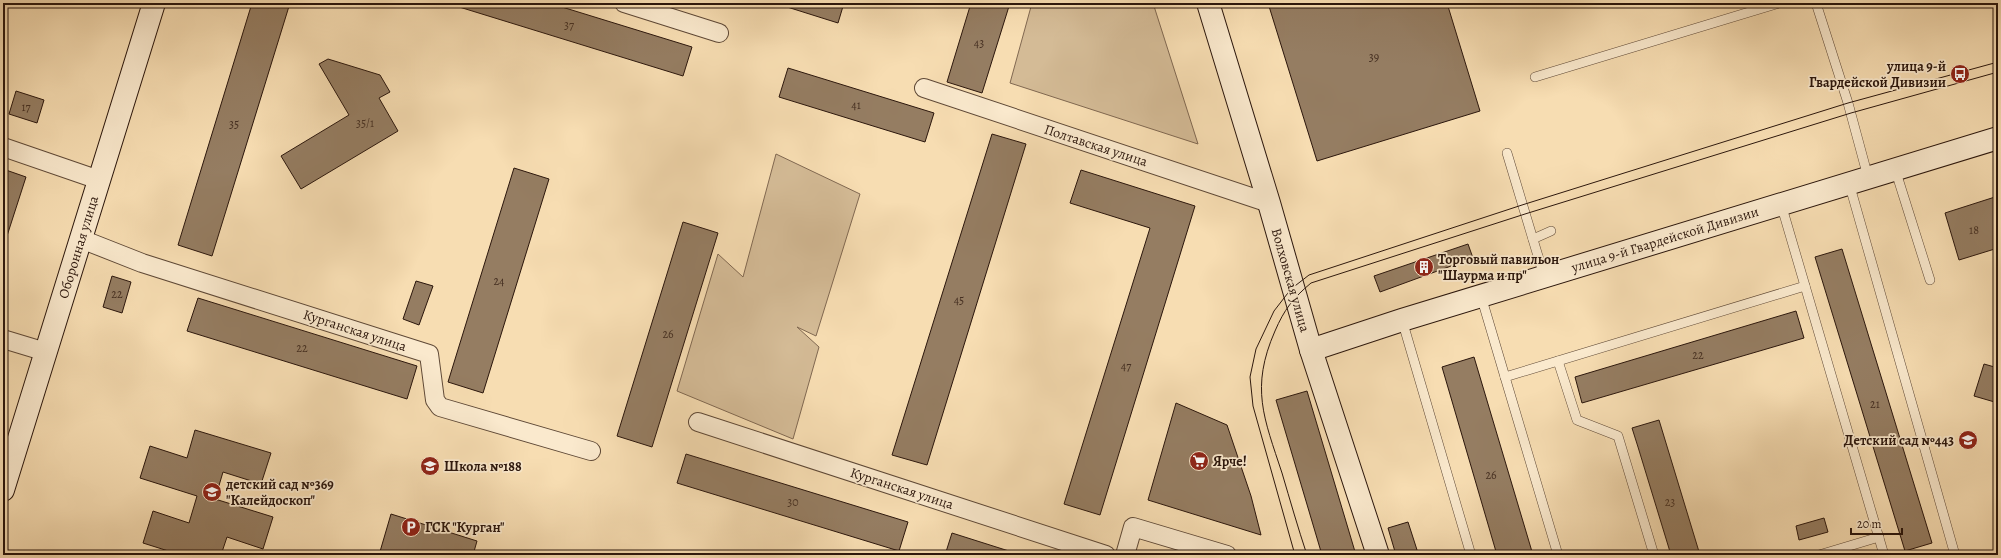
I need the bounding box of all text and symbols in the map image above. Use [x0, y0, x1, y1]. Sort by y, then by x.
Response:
house number: 37 [564, 17, 575, 33]
house number: 43 [974, 35, 984, 51]
house number: 39 [1369, 49, 1379, 65]
place label: улица 9-й Гвардейской Дивизии [1809, 57, 1946, 92]
bus stop icon: улица 9-й Гвардейской Дивизии [1949, 63, 1971, 85]
house number: 41 [851, 97, 861, 113]
house number: 17 [21, 99, 32, 115]
house number: 35/1 [356, 115, 374, 131]
house number: 35 [229, 116, 239, 132]
street label: Полтавская улица [1042, 120, 1151, 171]
street label: Оборонная улица [54, 193, 103, 301]
street label: улица 9-й Гвардейской Дивизии [1568, 202, 1761, 277]
house number: 18 [1969, 222, 1979, 238]
street label: Волховская улица [1267, 226, 1315, 335]
place label: Торговый павильон "Шаурма и пр" [1438, 250, 1559, 285]
building icon: Торговый павильон "Шаурма и пр" [1413, 256, 1435, 278]
house number: 24 [493, 273, 505, 289]
house number: 22 [111, 286, 123, 302]
house number: 45 [954, 292, 964, 308]
street label: Курганская улица [301, 305, 409, 356]
house number: 26 [662, 326, 674, 342]
house number: 22 [296, 340, 308, 356]
house number: 22 [1692, 347, 1704, 363]
house number: 47 [1121, 358, 1132, 374]
house number: 21 [1870, 396, 1880, 412]
school or university icon: Детский сад №443 [1957, 429, 1979, 451]
place label: Детский сад №443 [1844, 431, 1954, 450]
supermarket icon: Ярче! [1188, 450, 1210, 472]
place label: Ярче! [1213, 452, 1247, 471]
school or university icon: Школа №188 [419, 455, 441, 477]
place label: Школа №188 [444, 457, 522, 476]
street label: Курганская улица [848, 463, 956, 514]
house number: 26 [1485, 467, 1497, 483]
place label: детский сад №369 "Калейдоскоп" [225, 475, 334, 510]
school or university icon: детский сад №369 "Калейдоскоп" [201, 481, 223, 503]
house number: 30 [787, 494, 799, 510]
house number: 23 [1665, 494, 1675, 510]
scale bar [1851, 510, 1902, 536]
parking icon: ГСК "Курган" [400, 516, 422, 538]
text: 20 m [1857, 516, 1881, 532]
place label: ГСК "Курган" [425, 518, 505, 537]

